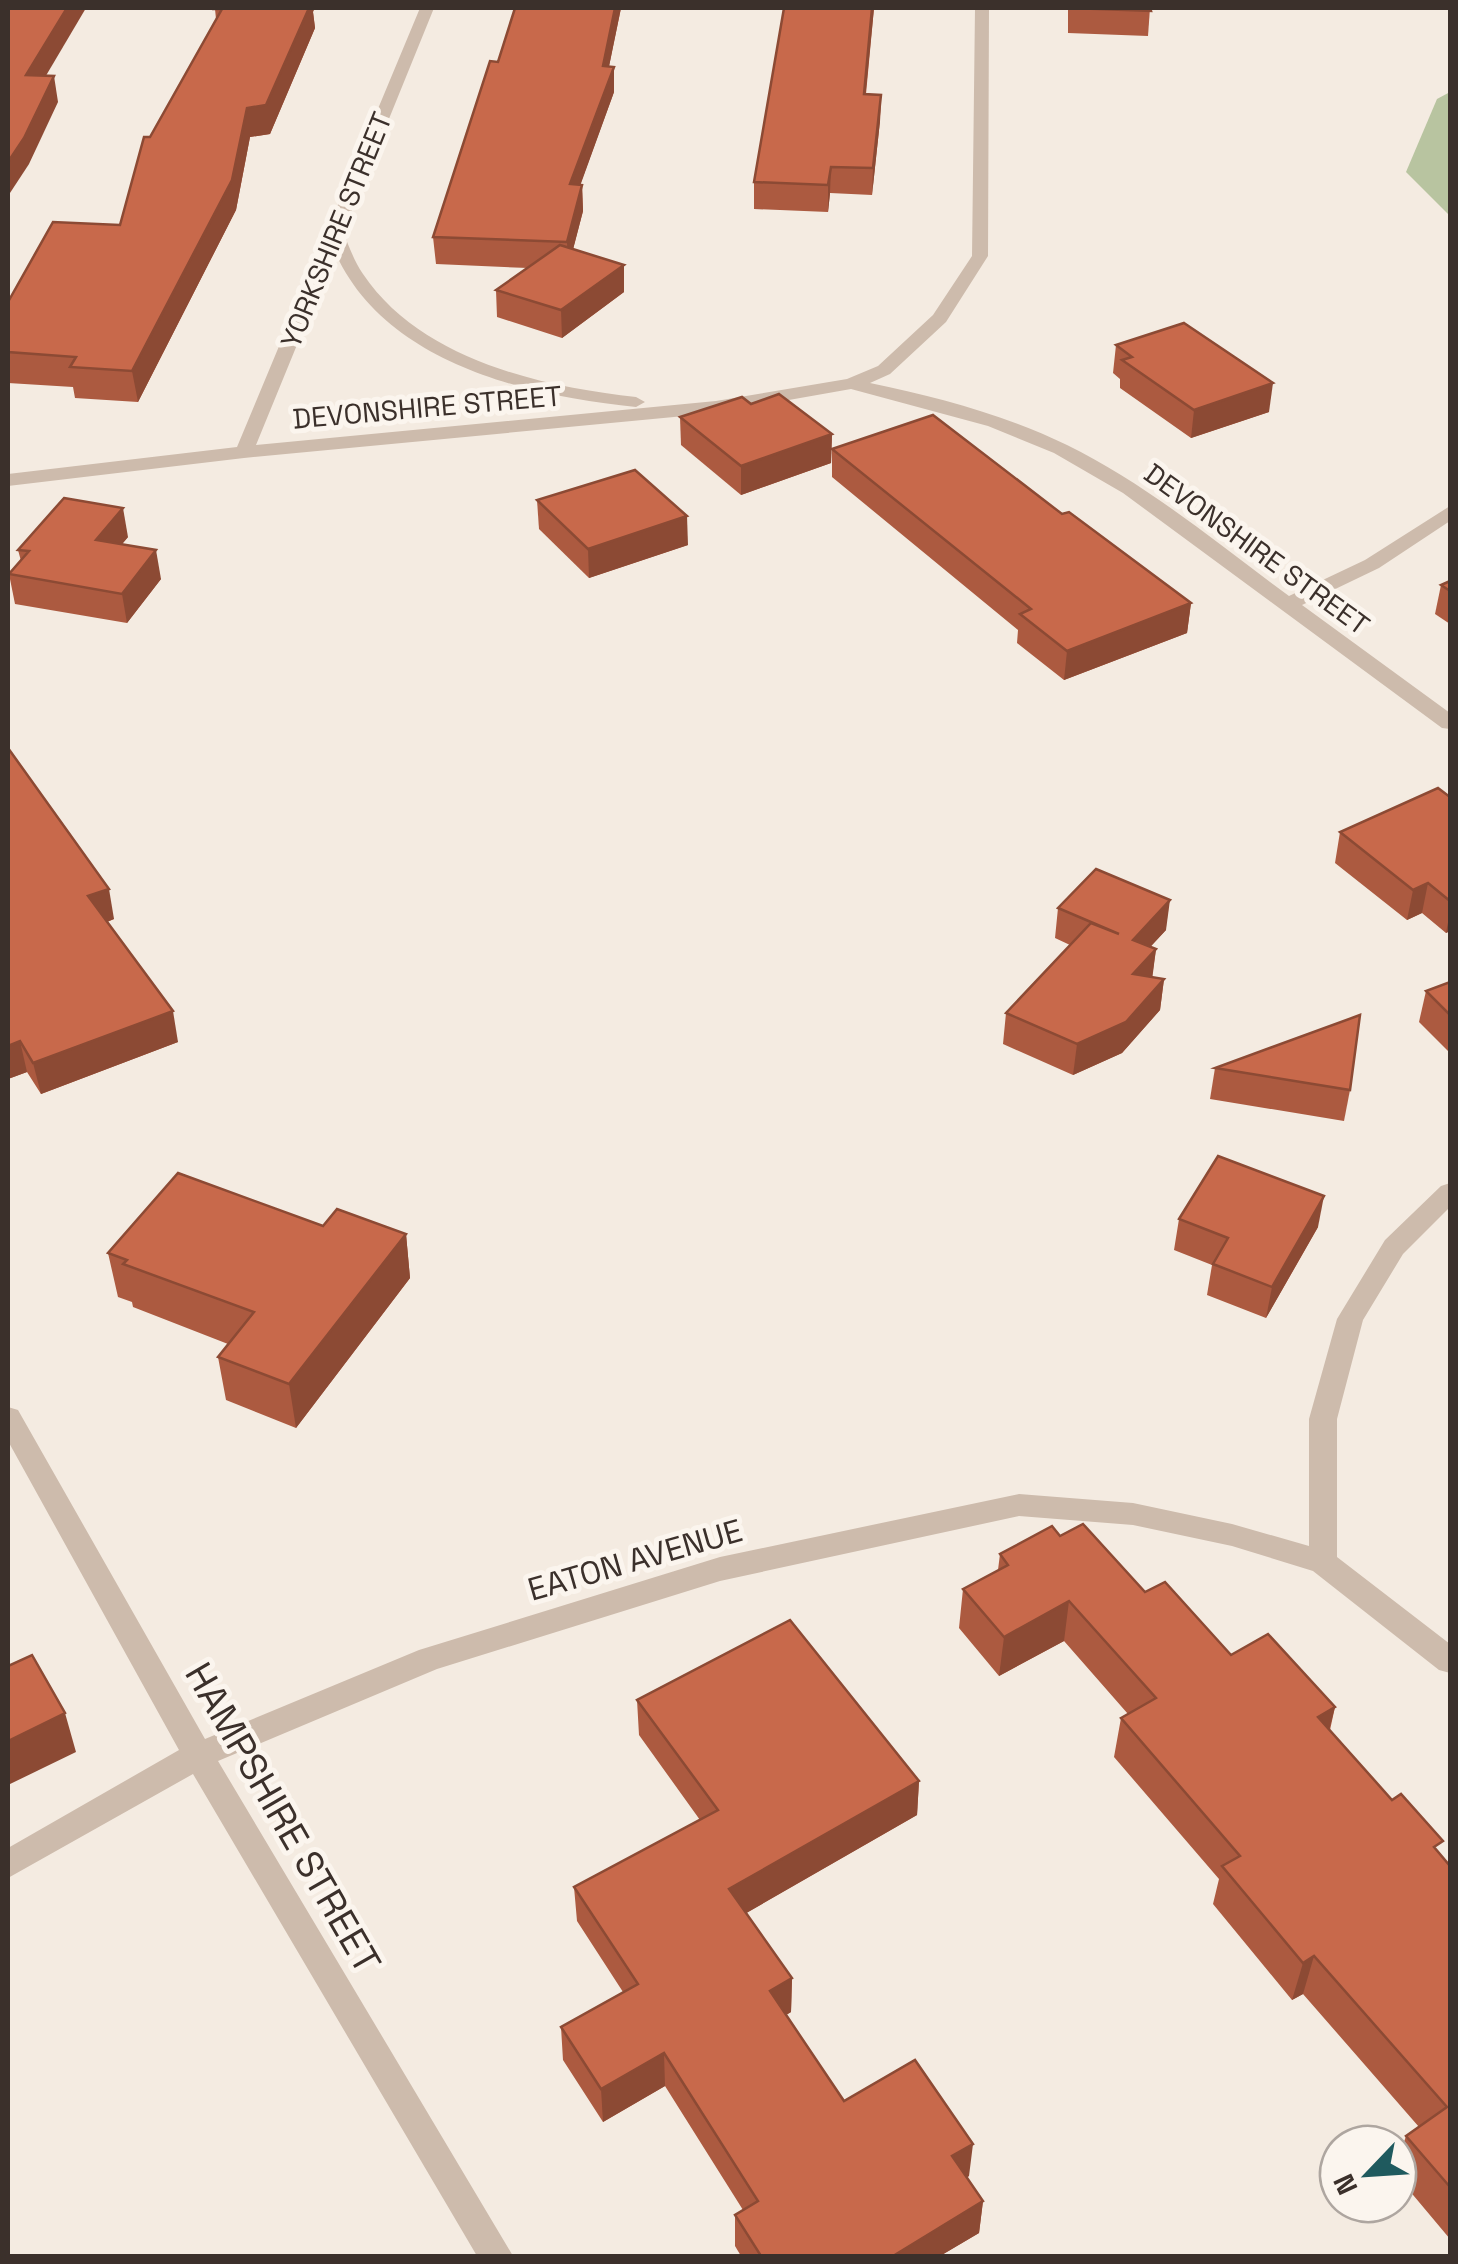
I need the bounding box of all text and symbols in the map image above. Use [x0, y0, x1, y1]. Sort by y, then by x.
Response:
street label: YORKSHIRE STREET [272, 107, 400, 353]
street label: DEVONSHIRE STREET [291, 377, 563, 437]
street label: DEVONSHIRE STREET [1137, 455, 1377, 643]
street label: EATON AVENUE [523, 1510, 747, 1610]
street label: HAMPSHIRE STREET [175, 1654, 391, 1982]
north arrow [1318, 2124, 1418, 2224]
text: N [1325, 2168, 1366, 2201]

